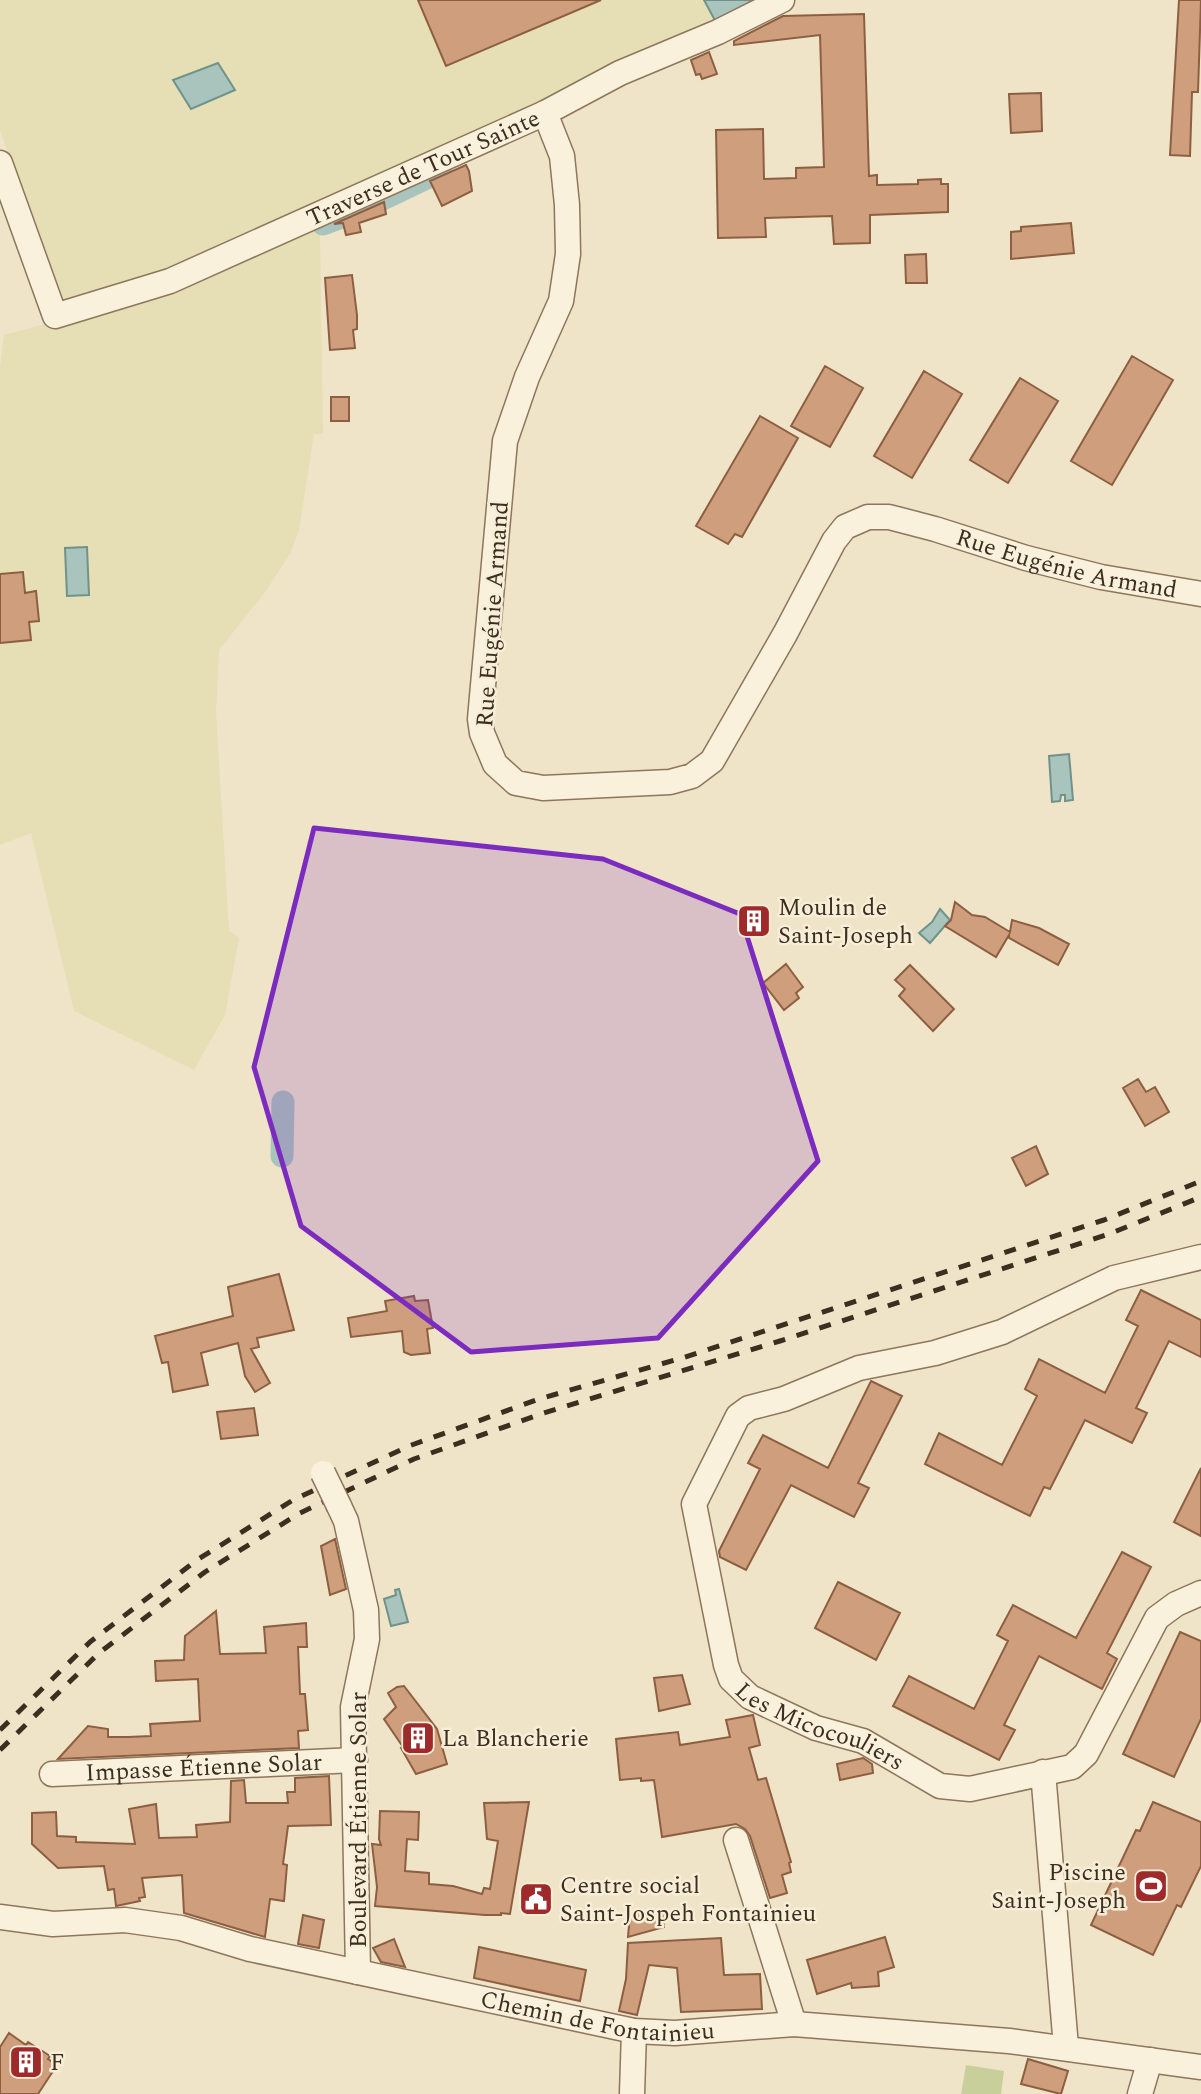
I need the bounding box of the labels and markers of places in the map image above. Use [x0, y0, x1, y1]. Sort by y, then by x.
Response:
place label: Moulin de Saint-Joseph [778, 890, 913, 954]
building icon: Moulin de Saint-Joseph [735, 902, 773, 940]
building icon: La Blancherie [399, 1719, 437, 1757]
place label: La Blancherie [442, 1721, 589, 1757]
place label: Piscine Saint-Joseph [991, 1855, 1126, 1919]
sports icon: Piscine Saint-Joseph [1132, 1867, 1170, 1905]
place label: Centre social Saint-Jospeh Fontainieu [560, 1868, 816, 1932]
public building icon: Centre social Saint-Jospeh Fontainieu [517, 1880, 555, 1918]
building icon: F [7, 2043, 45, 2081]
place label: F [50, 2045, 65, 2081]

